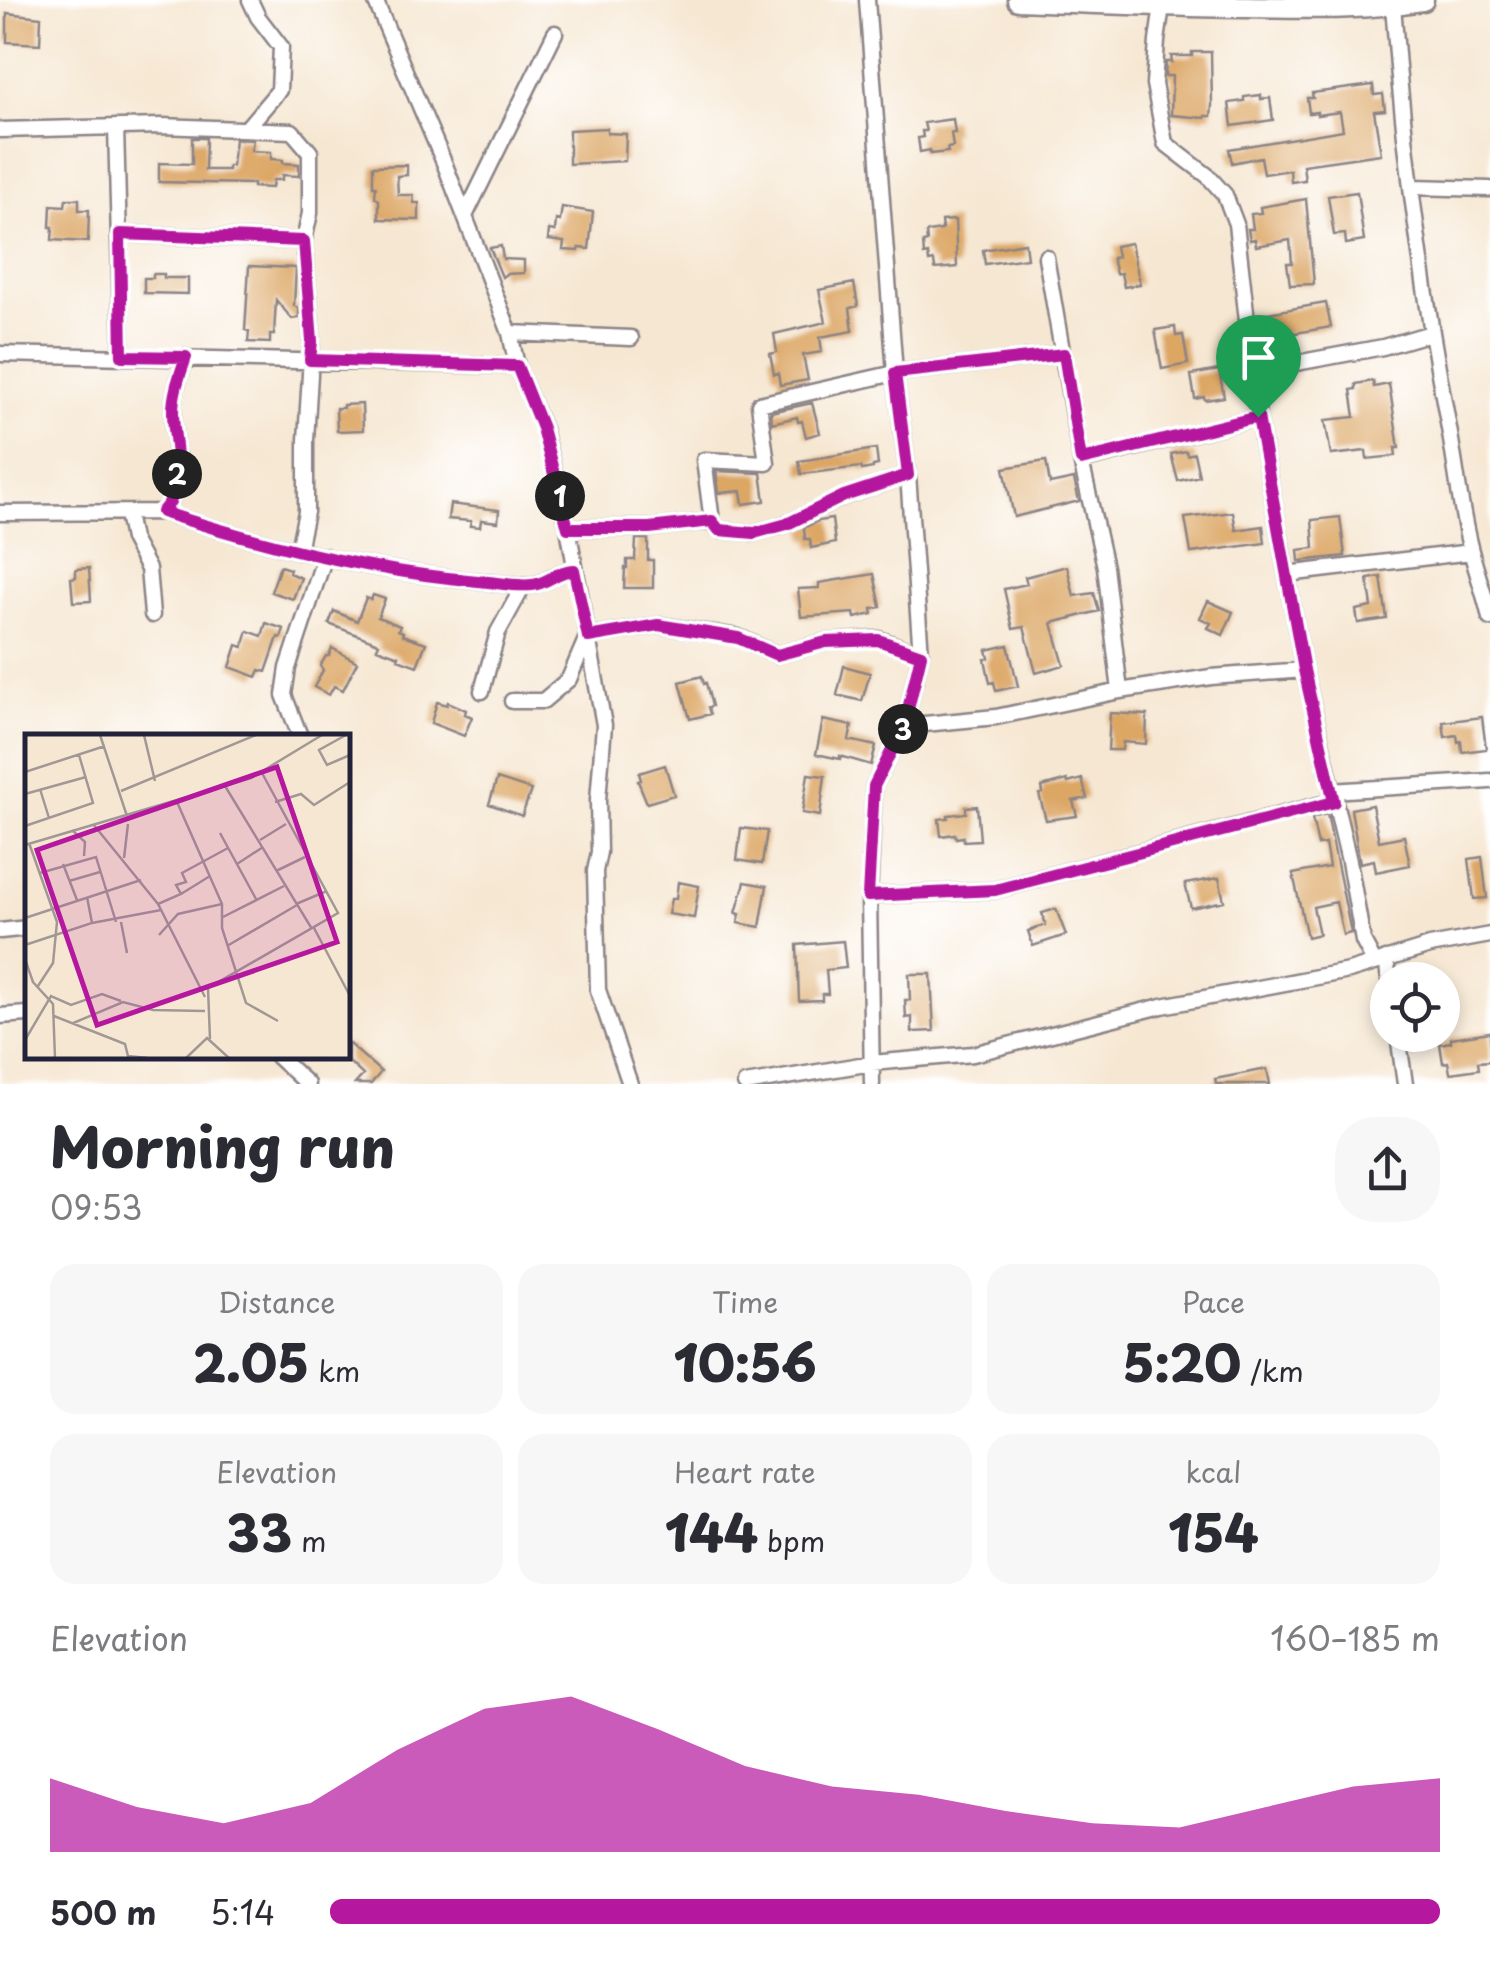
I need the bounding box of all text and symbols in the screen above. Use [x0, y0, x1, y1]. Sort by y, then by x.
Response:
pin [1216, 315, 1301, 418]
icon: arrive [1231, 330, 1286, 385]
pin: 2 [152, 449, 202, 499]
text: 2 [167, 452, 187, 495]
pin: 1 [535, 471, 585, 521]
text: 1 [553, 474, 567, 517]
pin: 3 [878, 704, 928, 754]
text: 3 [894, 707, 912, 750]
inset map [25, 734, 350, 1059]
map controls [1370, 962, 1460, 1052]
button: locate [1370, 962, 1460, 1052]
text: Morning run [50, 1104, 395, 1187]
button: share [1335, 1117, 1440, 1222]
text: 09:53 [50, 1183, 142, 1231]
text: Distance [218, 1280, 335, 1323]
text: Time [712, 1280, 778, 1323]
text: Pace [1182, 1280, 1245, 1323]
text: 2.05 [193, 1323, 309, 1399]
text: 10:56 [673, 1323, 817, 1399]
text: 5:20 [1123, 1323, 1241, 1399]
text: km [309, 1349, 360, 1392]
text: /km [1241, 1349, 1304, 1392]
text: Elevation [216, 1450, 337, 1493]
text: Heart rate [674, 1450, 816, 1493]
text: kcal [1185, 1450, 1241, 1493]
text: 33 [227, 1493, 292, 1569]
text: 144 [665, 1493, 758, 1569]
text: 154 [1168, 1493, 1259, 1569]
text: m [292, 1519, 327, 1562]
text: bpm [758, 1519, 825, 1562]
text: Elevation [50, 1614, 188, 1662]
text: 160–185 m [1270, 1614, 1440, 1662]
text: 500 m [50, 1888, 156, 1936]
text: 5:14 [210, 1888, 275, 1936]

